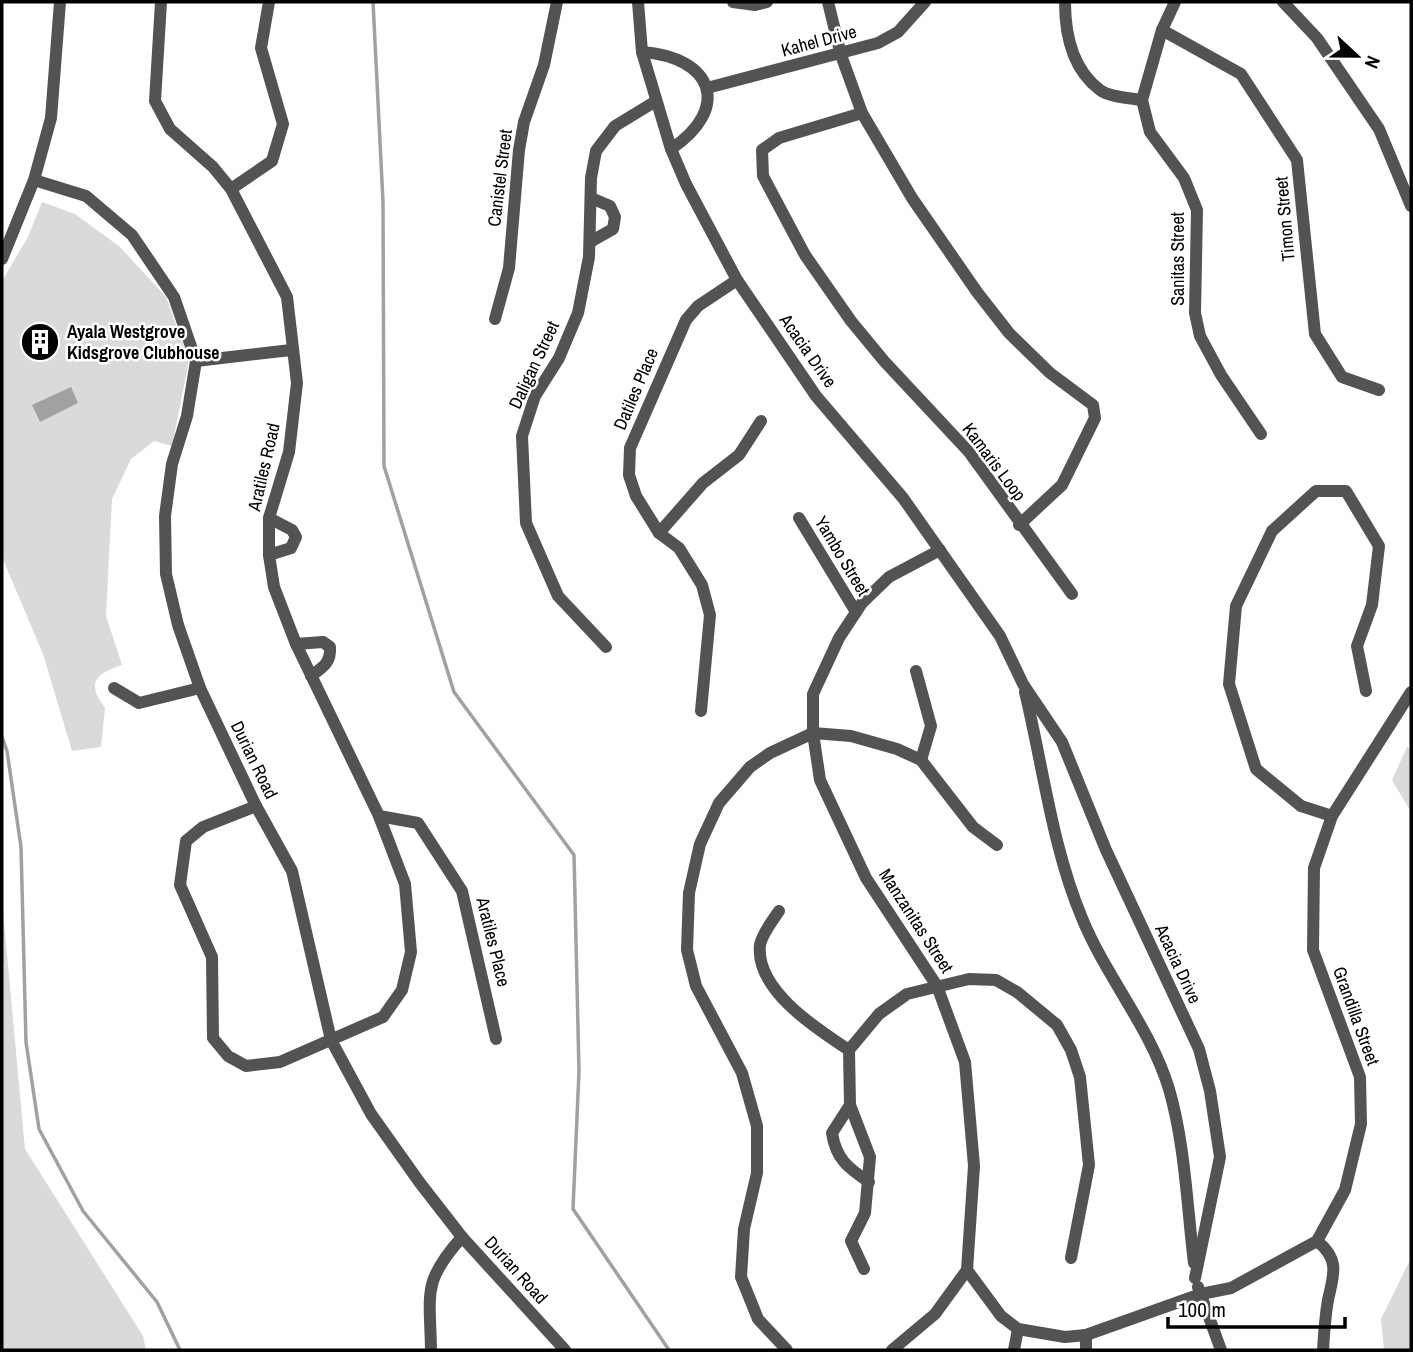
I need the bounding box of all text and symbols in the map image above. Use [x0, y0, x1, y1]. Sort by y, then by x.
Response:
street label: Kahel Drive [778, 18, 859, 63]
north arrow [1322, 21, 1392, 91]
text: N [1359, 52, 1387, 72]
street label: Canistel Street [481, 128, 518, 228]
street label: Timon Street [1268, 176, 1301, 262]
street label: Sanitas Street [1165, 212, 1190, 306]
street label: Acacia Drive [773, 308, 843, 392]
street label: Daligan Street [502, 317, 565, 413]
place label: Ayala Westgrove Kidsgrove Clubhouse [67, 319, 220, 365]
building icon: Ayala Westgrove Kidsgrove Clubhouse [19, 321, 61, 363]
street label: Datiles Place [607, 344, 664, 434]
street label: Kamaris Loop [957, 417, 1032, 506]
street label: Aratiles Road [241, 421, 286, 514]
street label: Yambo Street [809, 511, 876, 600]
street label: Durian Road [225, 717, 284, 803]
street label: Manzanitas Street [873, 864, 960, 978]
street label: Aratiles Place [470, 894, 517, 989]
street label: Acacia Drive [1149, 919, 1208, 1007]
street label: Grandilla Street [1327, 963, 1386, 1069]
street label: Durian Road [479, 1230, 554, 1309]
scale bar [1168, 1286, 1345, 1330]
text: 100 m [1178, 1295, 1226, 1324]

